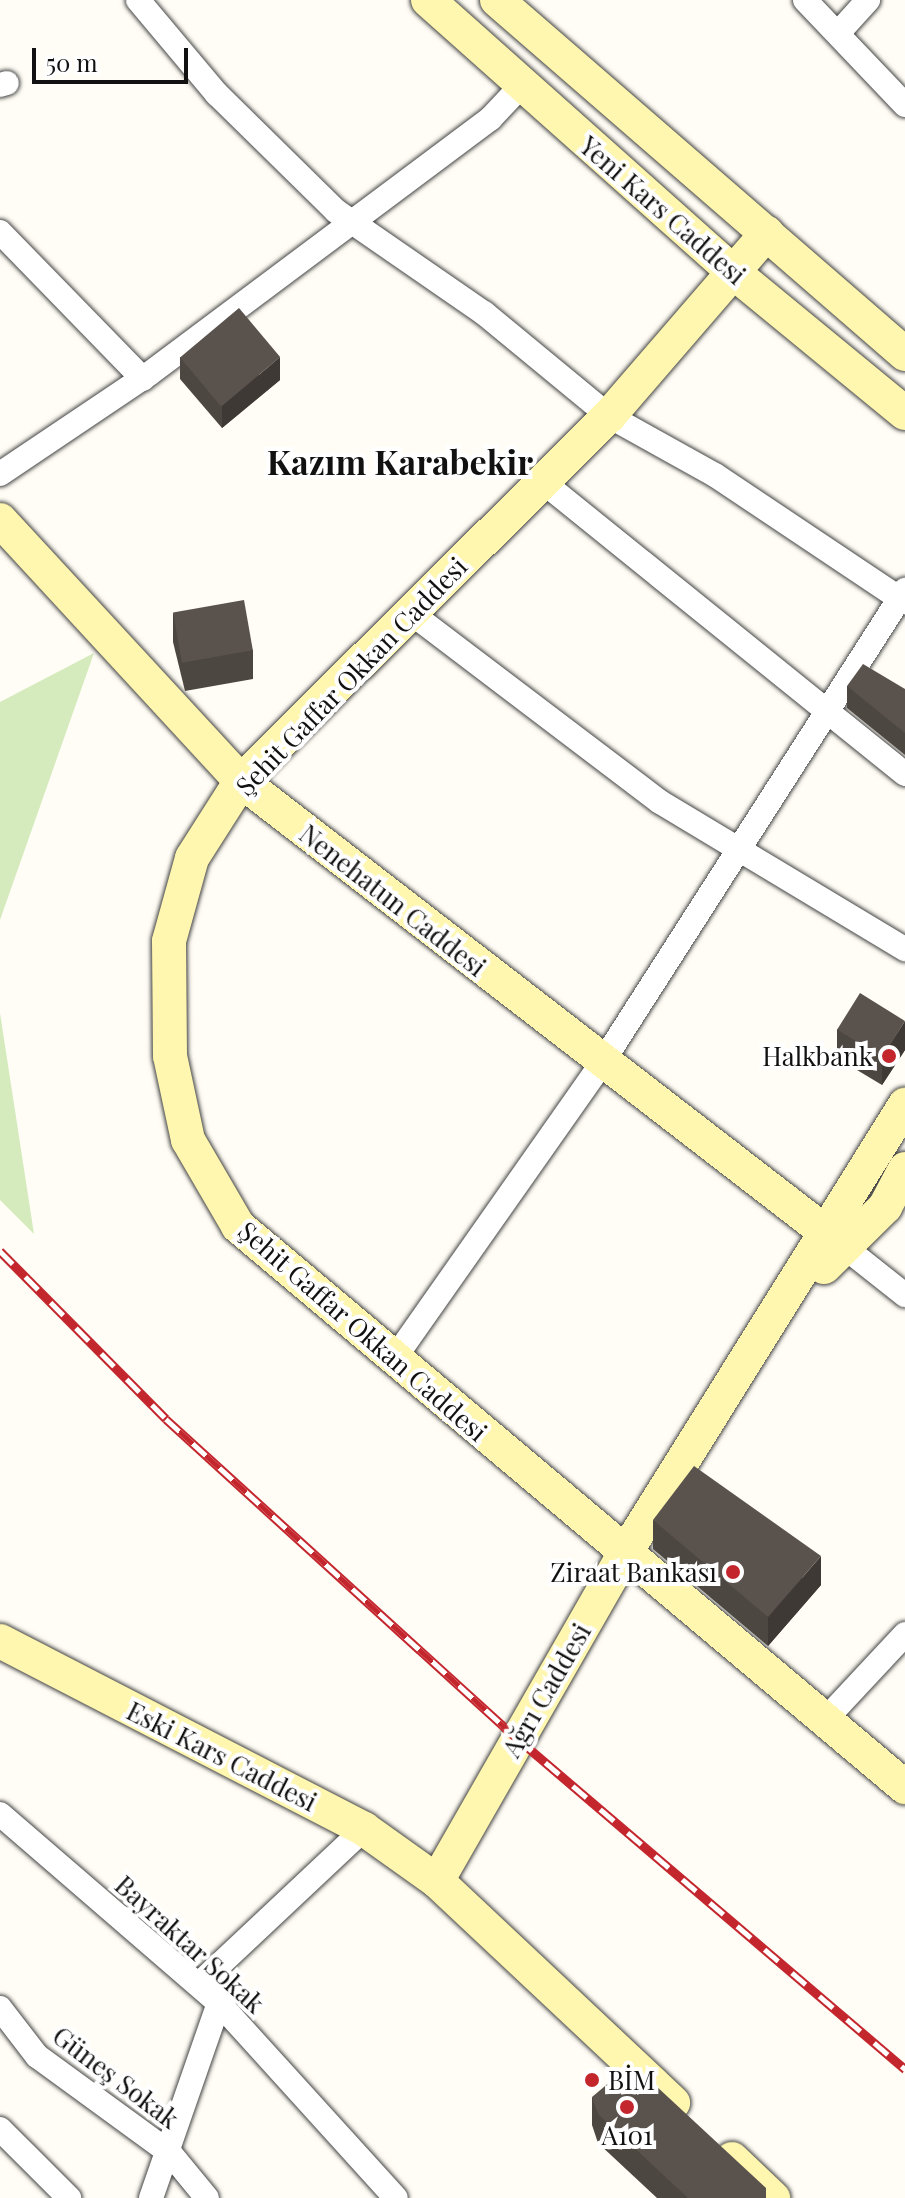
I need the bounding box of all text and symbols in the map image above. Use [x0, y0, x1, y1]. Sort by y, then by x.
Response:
scale bar [36, 32, 192, 82]
text: 50 m [46, 46, 98, 78]
street label: Yeni Kars Caddesi [574, 130, 752, 290]
district label: Kazım Karabekir [267, 442, 533, 482]
street label: Şehit Gaffar Okkan Caddesi [229, 550, 473, 802]
street label: Nenehatun Caddesi [294, 818, 492, 982]
place label: Halkbank [762, 1040, 873, 1072]
marker: Halkbank [880, 1047, 898, 1065]
street label: Şehit Gaffar Okkan Caddesi [232, 1214, 494, 1448]
place label: Ziraat Bankası [550, 1556, 717, 1588]
marker: Ziraat Bankası [724, 1563, 742, 1581]
street label: Ağrı Caddesi [495, 1618, 597, 1762]
street label: Eski Kars Caddesi [122, 1695, 322, 1817]
street label: Bayraktar Sokak [109, 1869, 271, 2019]
street label: Güneş Sokak [47, 2020, 185, 2134]
place label: BİM [608, 2064, 655, 2096]
marker: BİM [583, 2071, 601, 2089]
marker: A101 [618, 2098, 636, 2116]
place label: A101 [601, 2119, 653, 2151]

